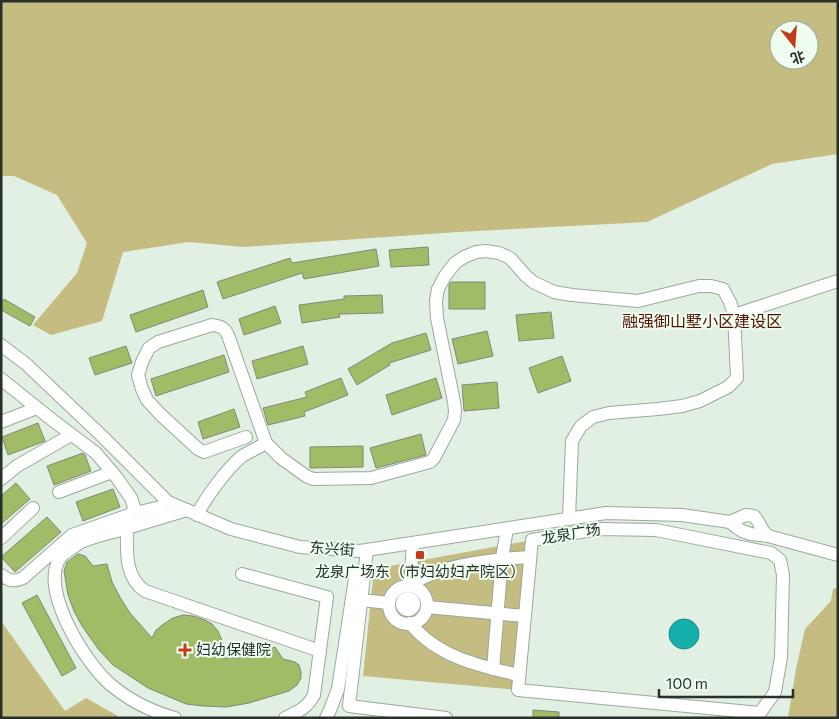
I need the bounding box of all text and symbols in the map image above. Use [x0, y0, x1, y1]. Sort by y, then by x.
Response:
north arrow [769, 20, 819, 70]
text: 北 [789, 48, 807, 68]
district label: 融强御山墅小区建设区 [622, 311, 782, 330]
street label: 龙泉广场 [540, 519, 602, 547]
street label: 东兴街 [309, 537, 355, 559]
marker: 龙泉广场东（市妇幼妇产院区） [414, 549, 426, 561]
place label: 龙泉广场东（市妇幼妇产院区） [315, 562, 525, 580]
place label: 妇幼保健院 [196, 640, 271, 658]
marker: 妇幼保健院 [178, 643, 192, 657]
scale bar [659, 666, 793, 698]
text: 100 m [666, 674, 708, 692]

